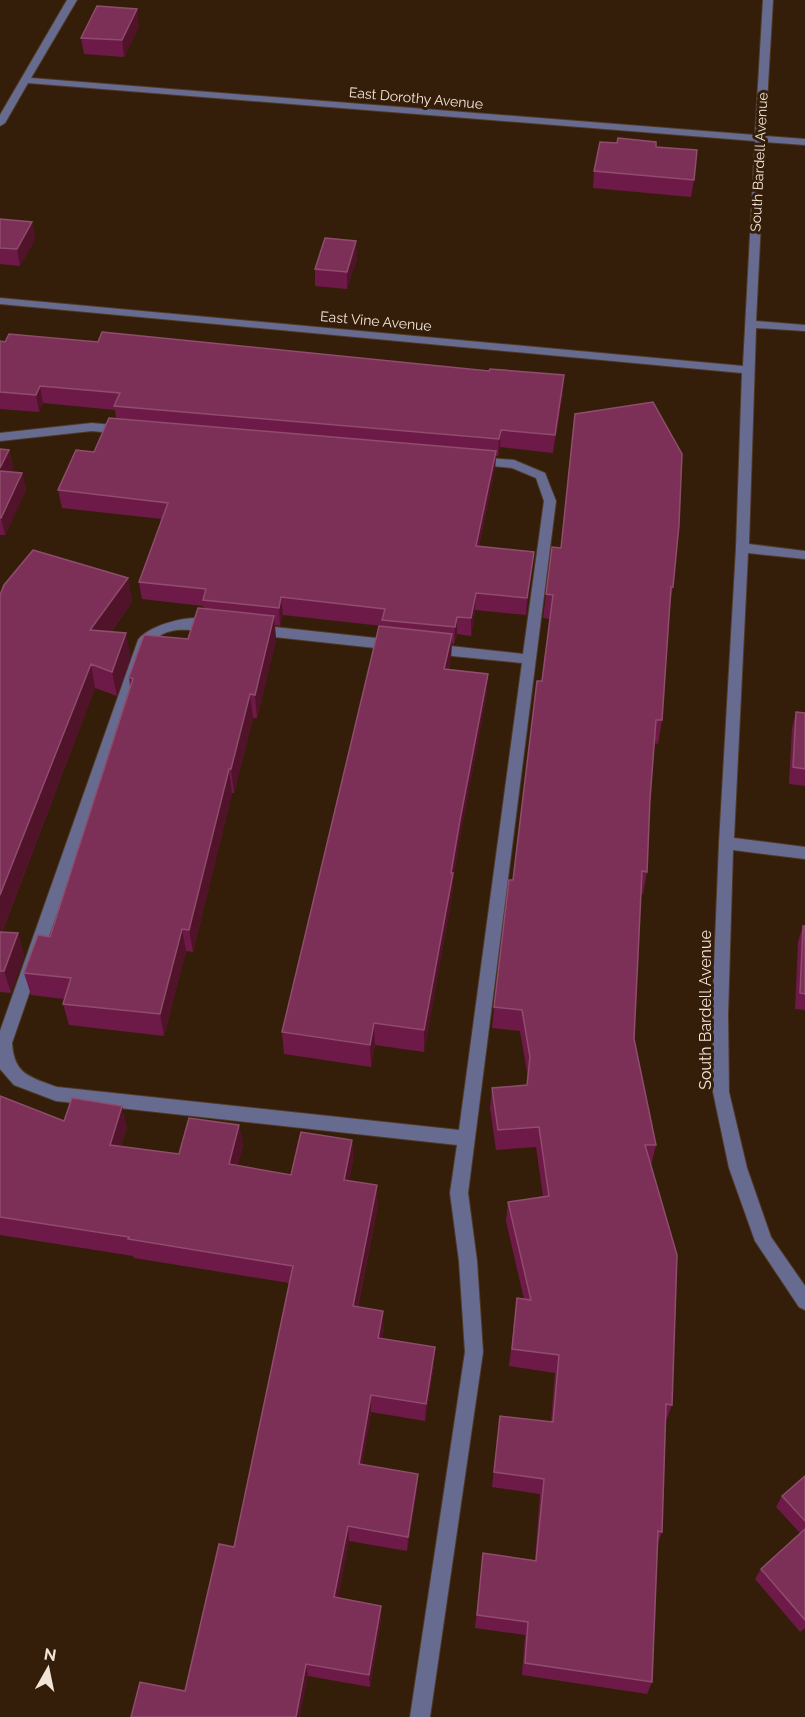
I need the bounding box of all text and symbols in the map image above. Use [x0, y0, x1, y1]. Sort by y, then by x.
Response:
street label: East Dorothy Avenue [348, 84, 484, 112]
street label: South Bardell Avenue [747, 92, 771, 232]
street label: East Vine Avenue [320, 308, 432, 334]
street label: South Bardell Avenue [696, 930, 715, 1090]
north arrow [18, 1639, 78, 1699]
text: N [43, 1644, 58, 1665]

